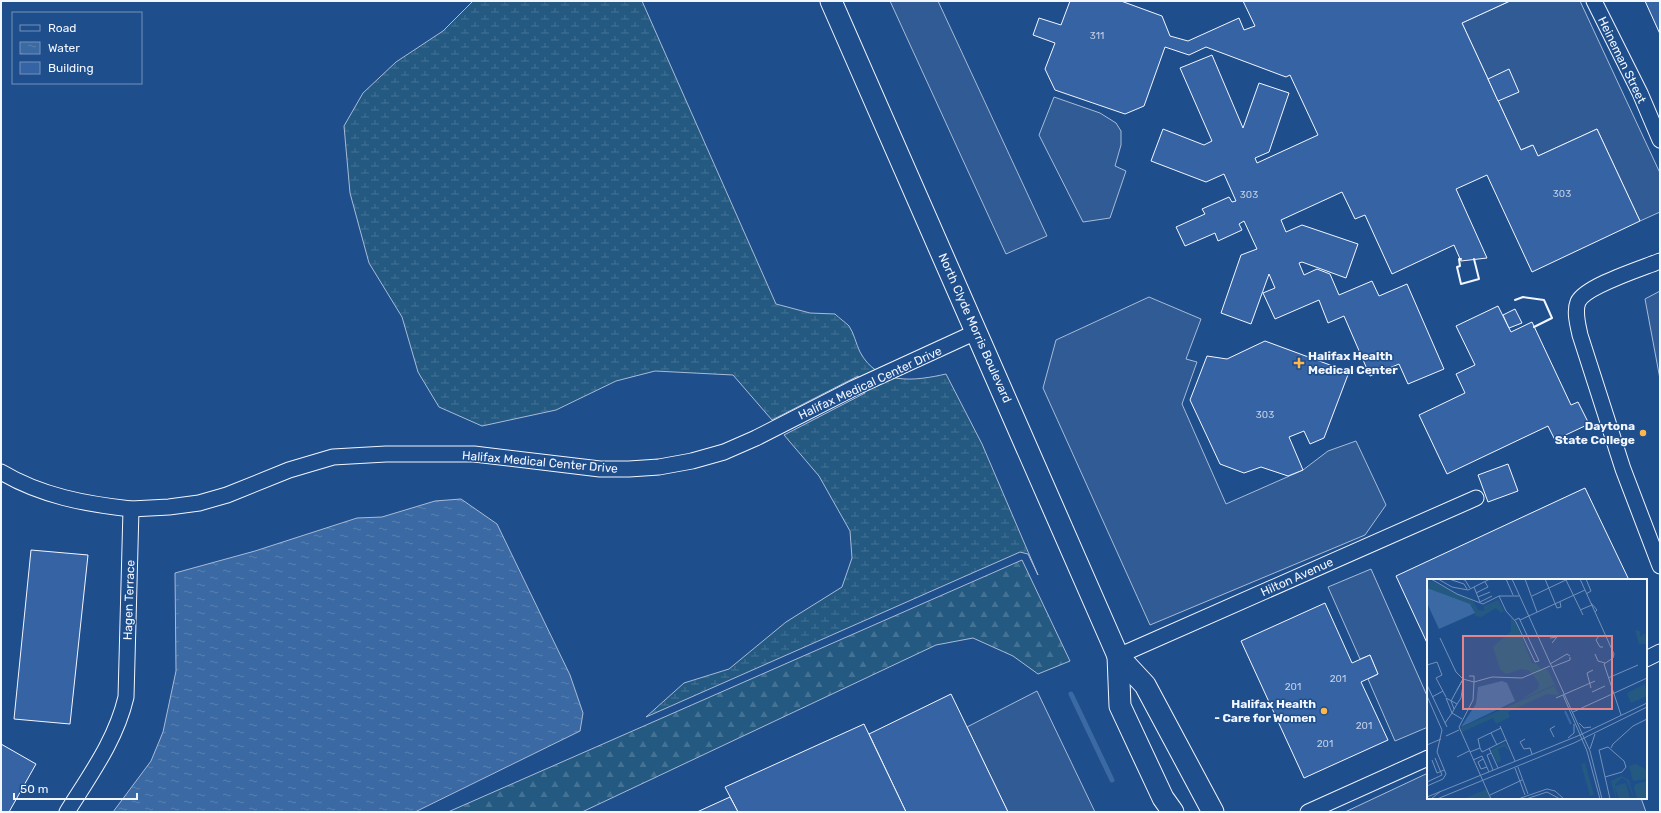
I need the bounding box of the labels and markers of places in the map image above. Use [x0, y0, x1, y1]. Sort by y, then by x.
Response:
place label: Halifax Health Medical Center [1308, 349, 1398, 377]
marker: Halifax Health Medical Center [1293, 357, 1305, 369]
place label: Daytona State College [1555, 419, 1635, 447]
marker: Daytona State College [1638, 428, 1648, 438]
place label: Halifax Health - Care for Women [1214, 697, 1316, 725]
marker: Halifax Health - Care for Women [1319, 706, 1329, 716]

